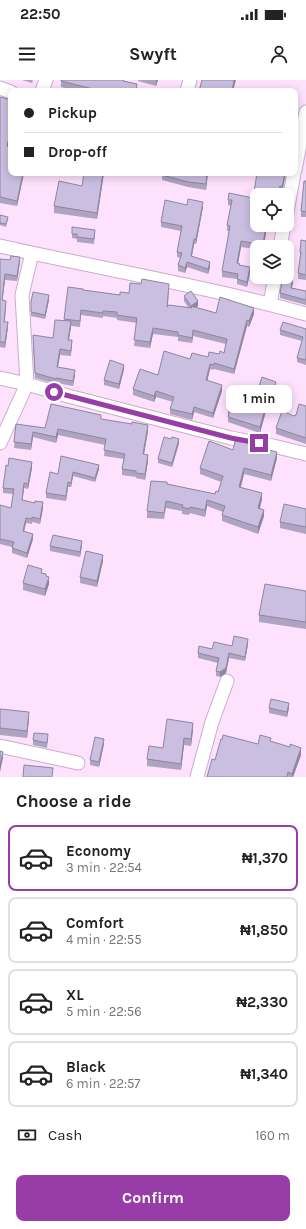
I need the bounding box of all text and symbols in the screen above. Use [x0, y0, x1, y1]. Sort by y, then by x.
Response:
text: 22:50 [20, 5, 60, 23]
icon: menu [16, 43, 38, 65]
text: Swyft [129, 43, 177, 65]
icon: person [268, 43, 290, 65]
text: Pickup [48, 104, 97, 122]
text: Drop-off [48, 143, 107, 161]
map controls [250, 188, 294, 284]
button: locate [250, 188, 294, 232]
button: layers [250, 240, 294, 284]
route start [45, 383, 63, 401]
callout: 1 min [226, 385, 292, 413]
text: 1 min [243, 391, 275, 406]
route end [250, 434, 268, 452]
text: Choose a ride [16, 790, 131, 812]
icon: car [18, 840, 54, 876]
text: Economy [66, 842, 131, 860]
text: ₦1,370 [242, 849, 288, 867]
text: 3 min · 22:54 [66, 860, 142, 875]
icon: car [18, 912, 54, 948]
text: Comfort [66, 914, 124, 932]
text: ₦1,850 [240, 921, 288, 939]
text: 4 min · 22:55 [66, 932, 141, 947]
icon: car [18, 984, 54, 1020]
text: XL [66, 986, 84, 1004]
text: ₦2,330 [236, 993, 288, 1011]
text: 5 min · 22:56 [66, 1004, 142, 1019]
icon: car [18, 1056, 54, 1092]
text: Black [66, 1058, 106, 1076]
text: ₦1,340 [240, 1065, 288, 1083]
text: 6 min · 22:57 [66, 1076, 140, 1091]
icon: cash [16, 1124, 38, 1146]
text: Cash [48, 1126, 82, 1144]
text: 160 m [255, 1128, 290, 1143]
button: Confirm [16, 1175, 290, 1221]

